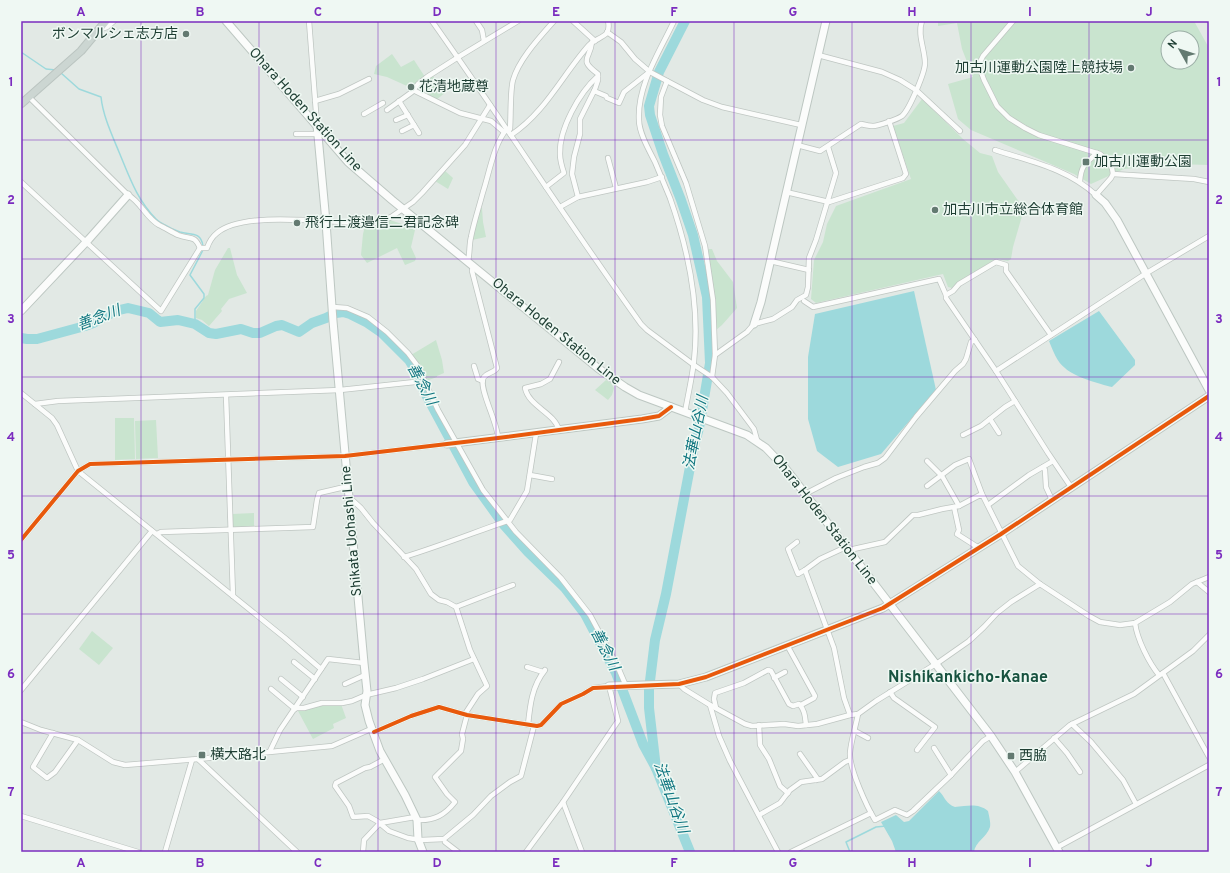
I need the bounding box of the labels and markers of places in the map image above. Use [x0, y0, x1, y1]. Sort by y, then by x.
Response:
place label: ボンマルシェ志方店 [52, 26, 178, 43]
marker: ボンマルシェ志方店 [181, 29, 191, 39]
place label: 加古川運動公園陸上競技場 [955, 60, 1123, 77]
marker: 加古川運動公園陸上競技場 [1126, 63, 1136, 73]
place label: 花清地蔵尊 [419, 79, 489, 96]
marker: 花清地蔵尊 [406, 82, 416, 92]
place label: 加古川運動公園 [1094, 154, 1192, 171]
marker: 加古川運動公園 [1081, 157, 1091, 167]
place label: 加古川市立総合体育館 [943, 202, 1083, 219]
marker: 加古川市立総合体育館 [930, 205, 940, 215]
place label: 飛行士渡邉信二君記念碑 [305, 215, 459, 232]
marker: 飛行士渡邉信二君記念碑 [292, 218, 302, 228]
place label: 横大路北 [210, 746, 266, 764]
place label: 西脇 [1019, 748, 1047, 765]
marker: 横大路北 [197, 750, 207, 760]
marker: 西脇 [1006, 751, 1016, 761]

